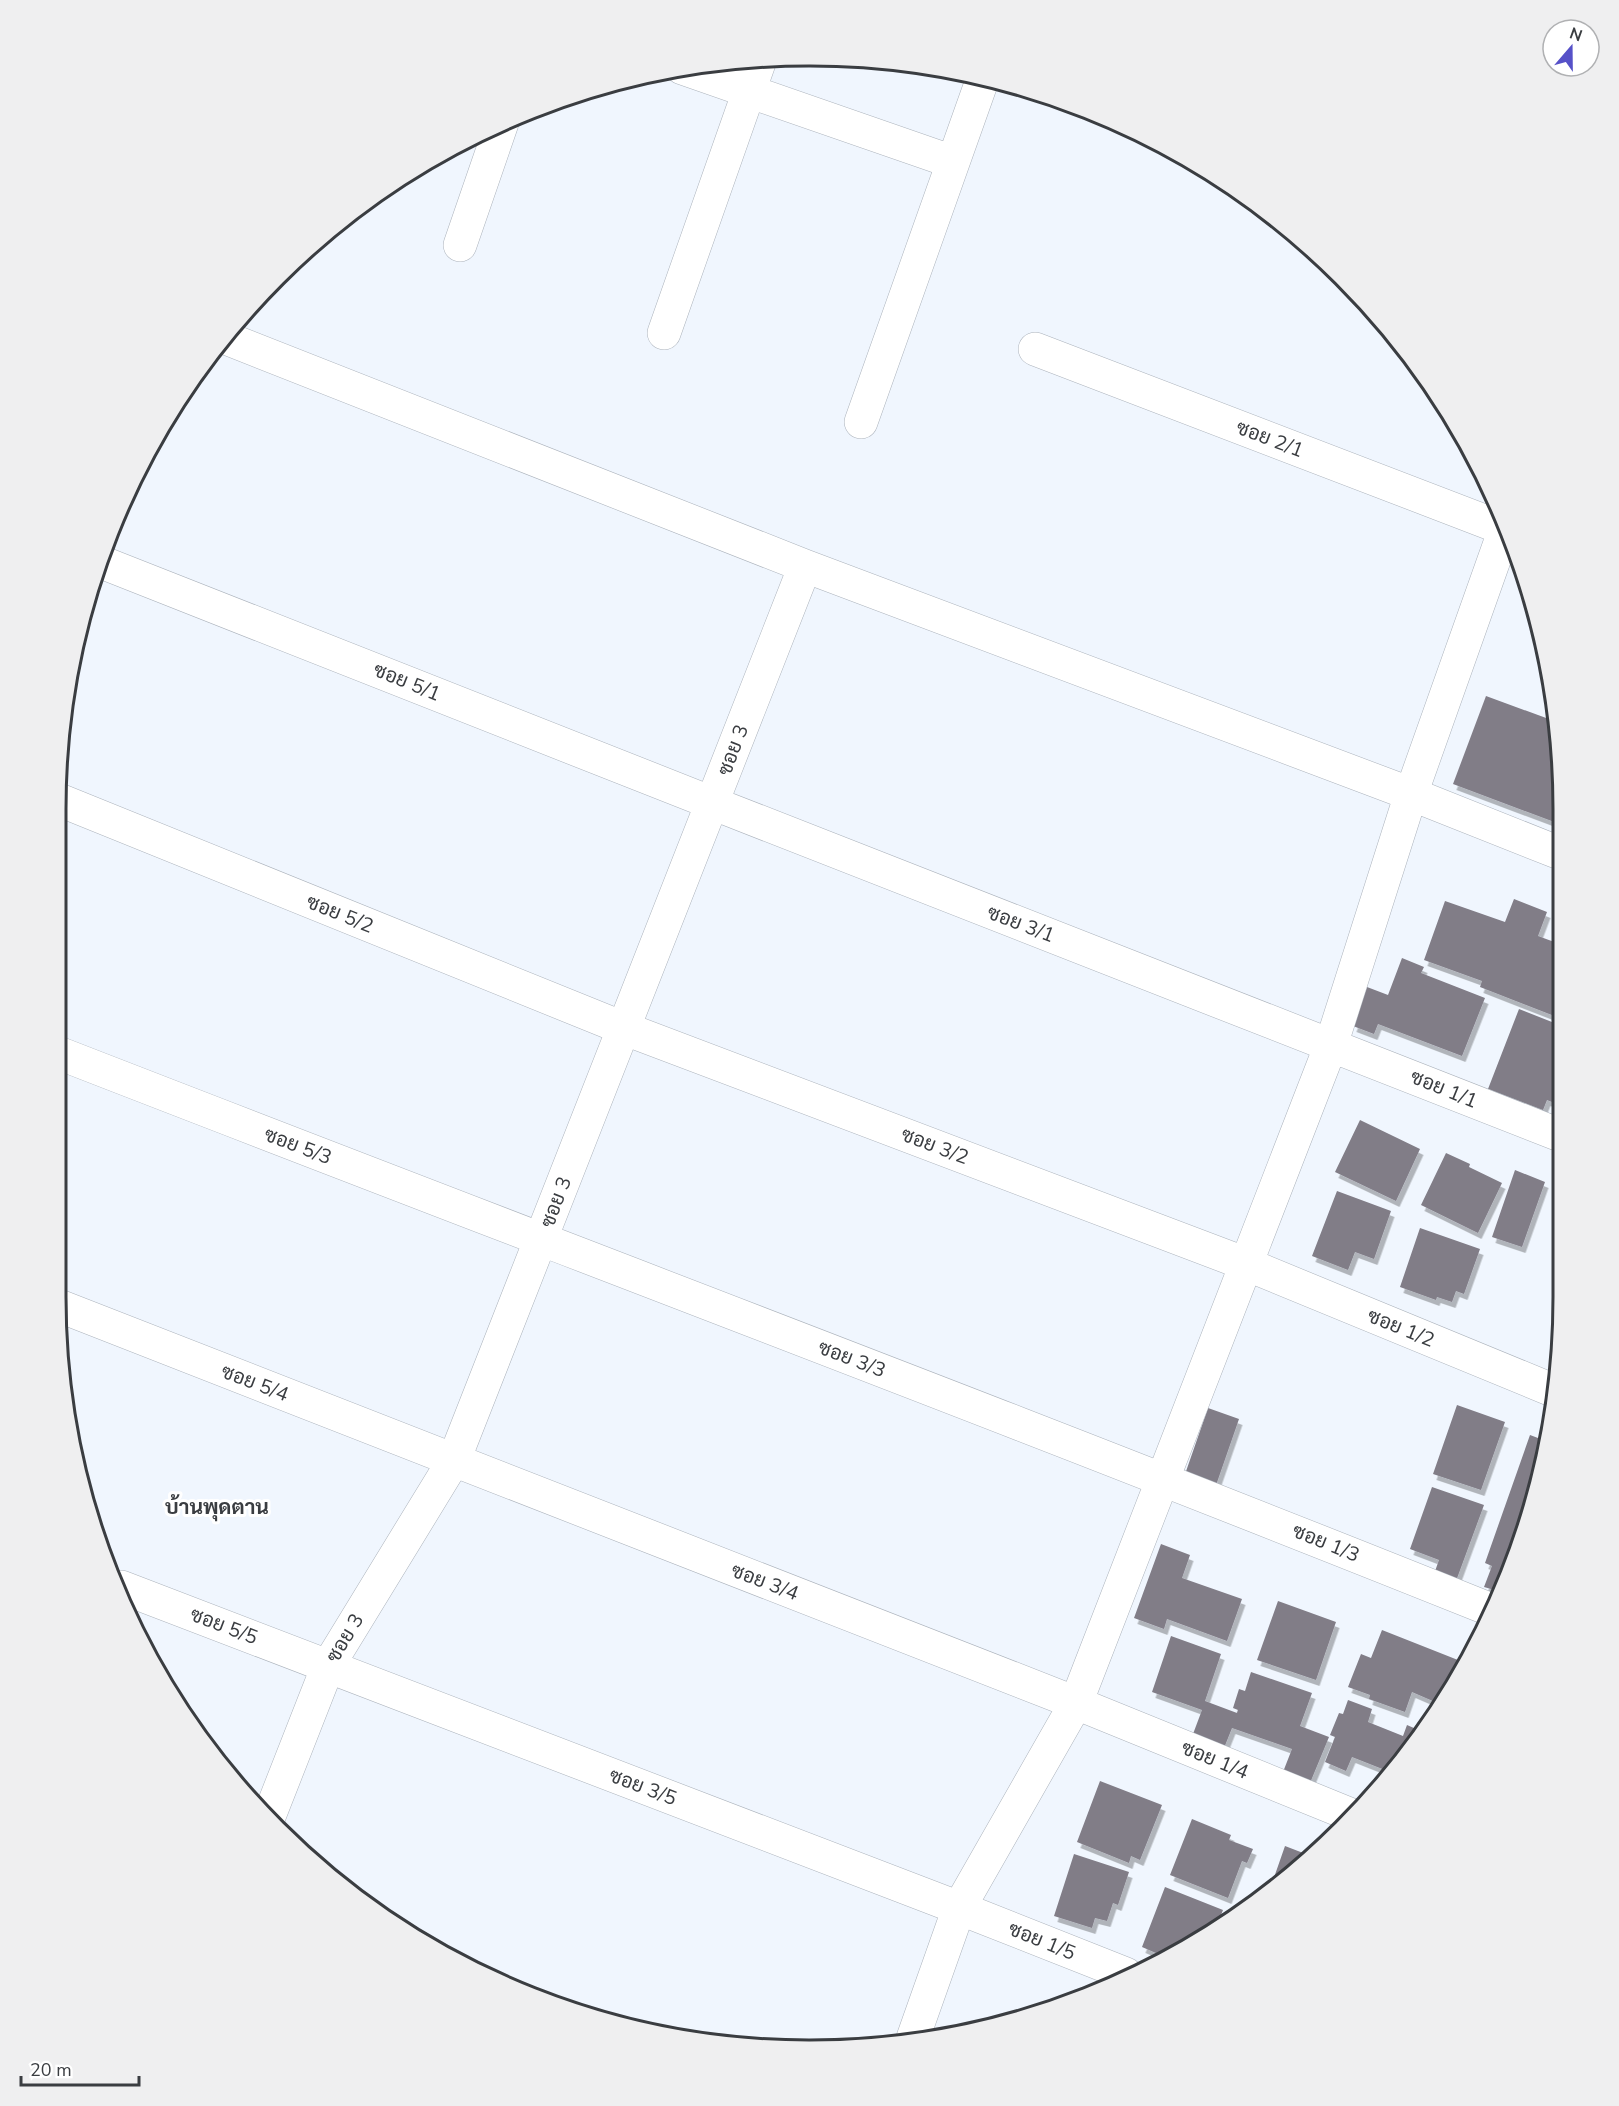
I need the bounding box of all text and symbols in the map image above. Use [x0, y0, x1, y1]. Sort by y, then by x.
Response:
north arrow [1541, 18, 1601, 78]
text: N [1566, 22, 1585, 47]
street label: ซอย 2/1 [1232, 414, 1308, 464]
street label: ซอย 5/1 [369, 656, 445, 708]
street label: ซอย 3 [711, 721, 755, 779]
street label: ซอย 5/2 [302, 888, 378, 940]
street label: ซอย 3/1 [983, 899, 1059, 949]
street label: ซอย 1/1 [1406, 1063, 1482, 1115]
street label: ซอย 5/3 [260, 1121, 336, 1171]
street label: ซอย 3/2 [897, 1121, 973, 1171]
street label: ซอย 3 [534, 1173, 578, 1231]
street label: ซอย 1/2 [1363, 1302, 1439, 1354]
street label: ซอย 3/3 [814, 1334, 890, 1384]
street label: ซอย 5/4 [217, 1358, 293, 1408]
district label: บ้านพุดตาน [165, 1493, 269, 1522]
street label: ซอย 1/3 [1288, 1517, 1364, 1569]
street label: ซอย 3/4 [727, 1557, 803, 1607]
street label: ซอย 5/5 [186, 1601, 262, 1651]
street label: ซอย 3 [320, 1608, 370, 1668]
street label: ซอย 1/4 [1177, 1734, 1253, 1786]
street label: ซอย 3/5 [605, 1762, 681, 1812]
street label: ซอย 1/5 [1004, 1915, 1080, 1967]
scale bar [21, 2049, 140, 2087]
text: 20 m [30, 2058, 72, 2082]

